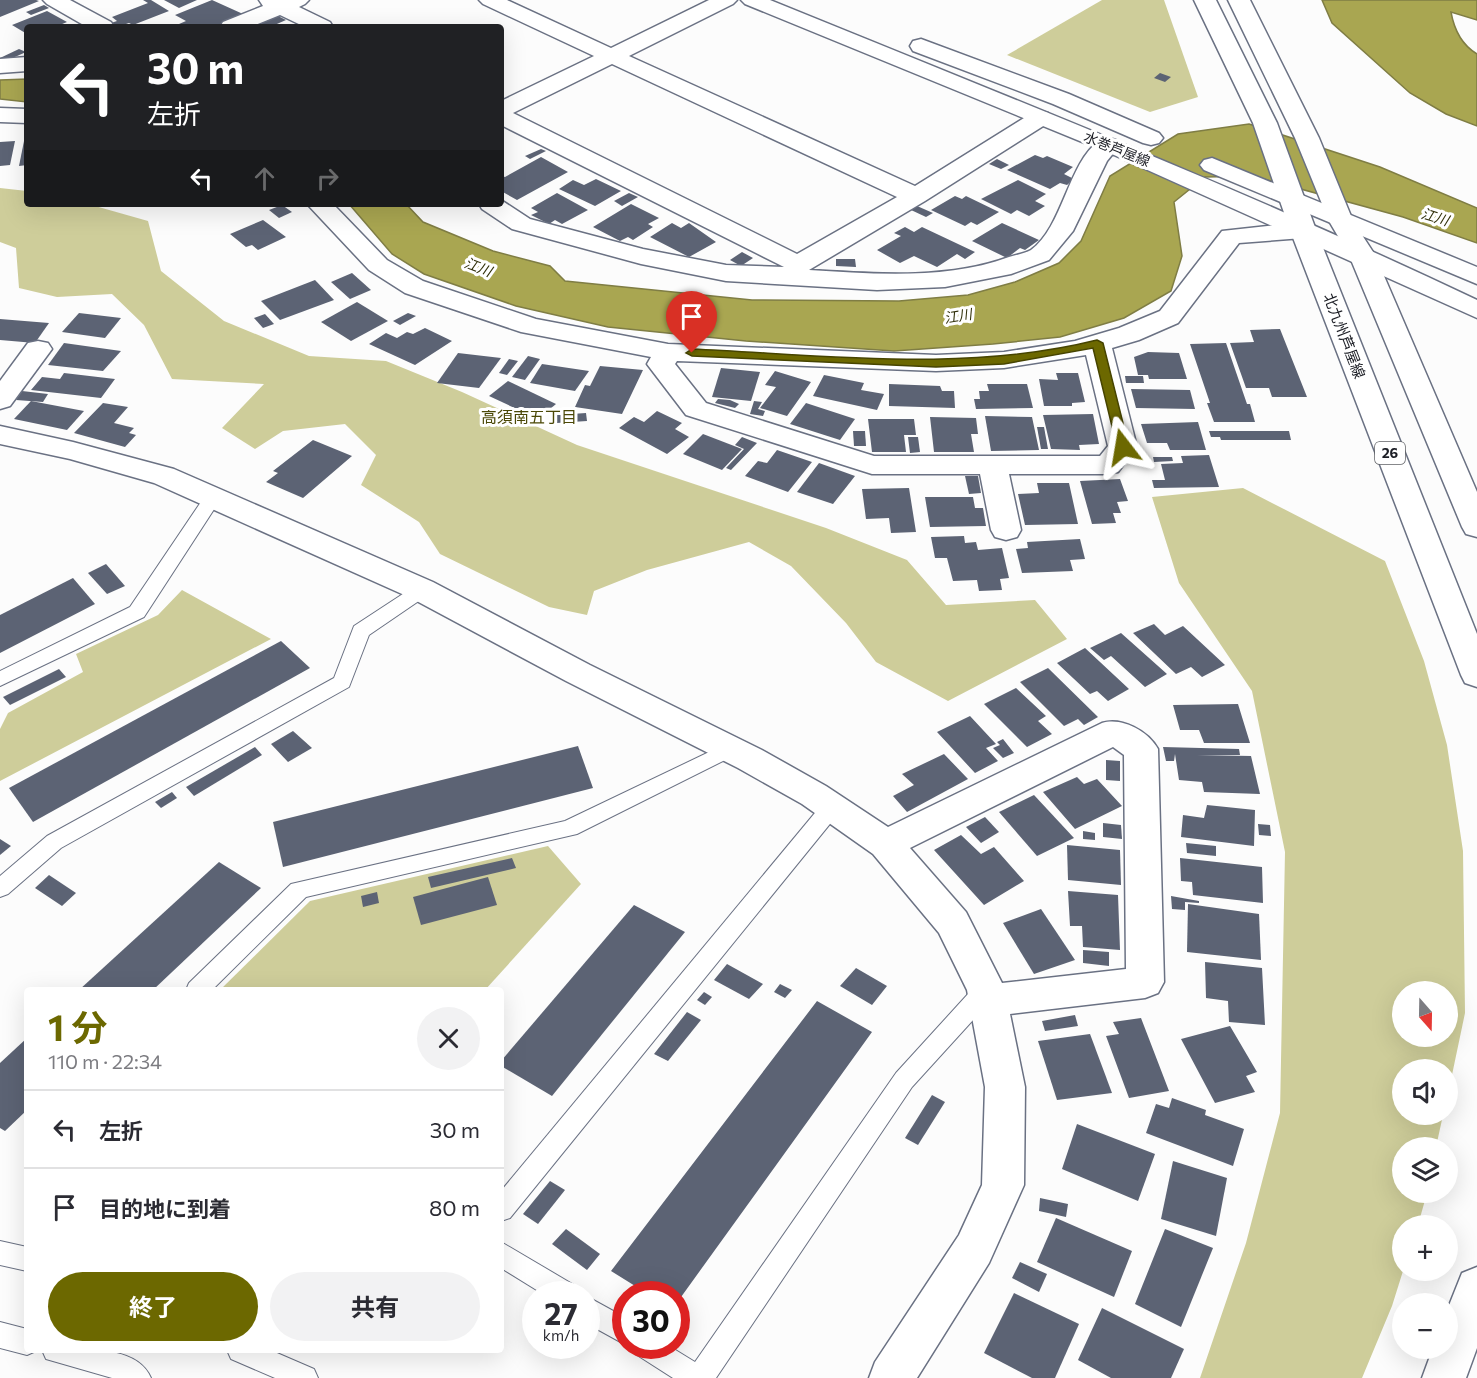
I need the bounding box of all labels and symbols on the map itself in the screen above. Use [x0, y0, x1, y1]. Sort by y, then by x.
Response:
street label: 水巻芦屋線 [1082, 128, 1153, 170]
water label: 江川 [1419, 204, 1453, 229]
water label: 江川 [462, 254, 496, 280]
street label: 北九州芦屋線 [1320, 290, 1369, 381]
pin [666, 291, 717, 353]
water label: 江川 [943, 305, 975, 326]
district label: 高須南五丁目 [481, 407, 577, 426]
position arrow [1091, 415, 1155, 479]
road number: 26 [1375, 442, 1405, 464]
north arrow [1392, 981, 1458, 1047]
speed limit sign: 30 [612, 1281, 690, 1359]

